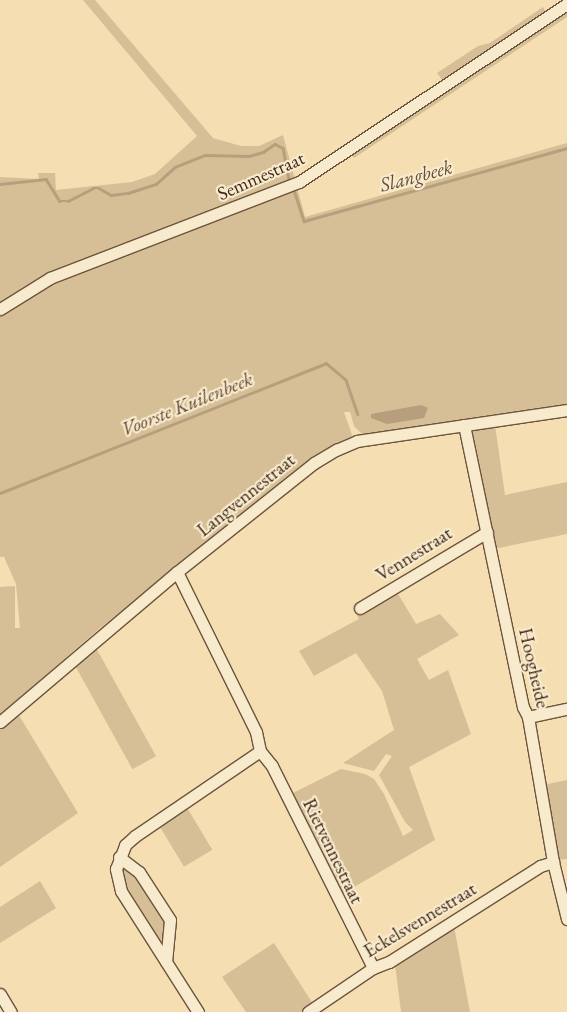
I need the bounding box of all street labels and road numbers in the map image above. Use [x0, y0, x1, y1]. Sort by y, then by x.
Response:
street label: Semmestraat [214, 147, 308, 205]
street label: Langvennestraat [192, 449, 300, 541]
street label: Vennestraat [372, 522, 456, 586]
street label: Hoogheide [514, 626, 554, 710]
street label: Rietvennestraat [298, 795, 368, 907]
street label: Eckelsvennestraat [360, 877, 480, 963]

